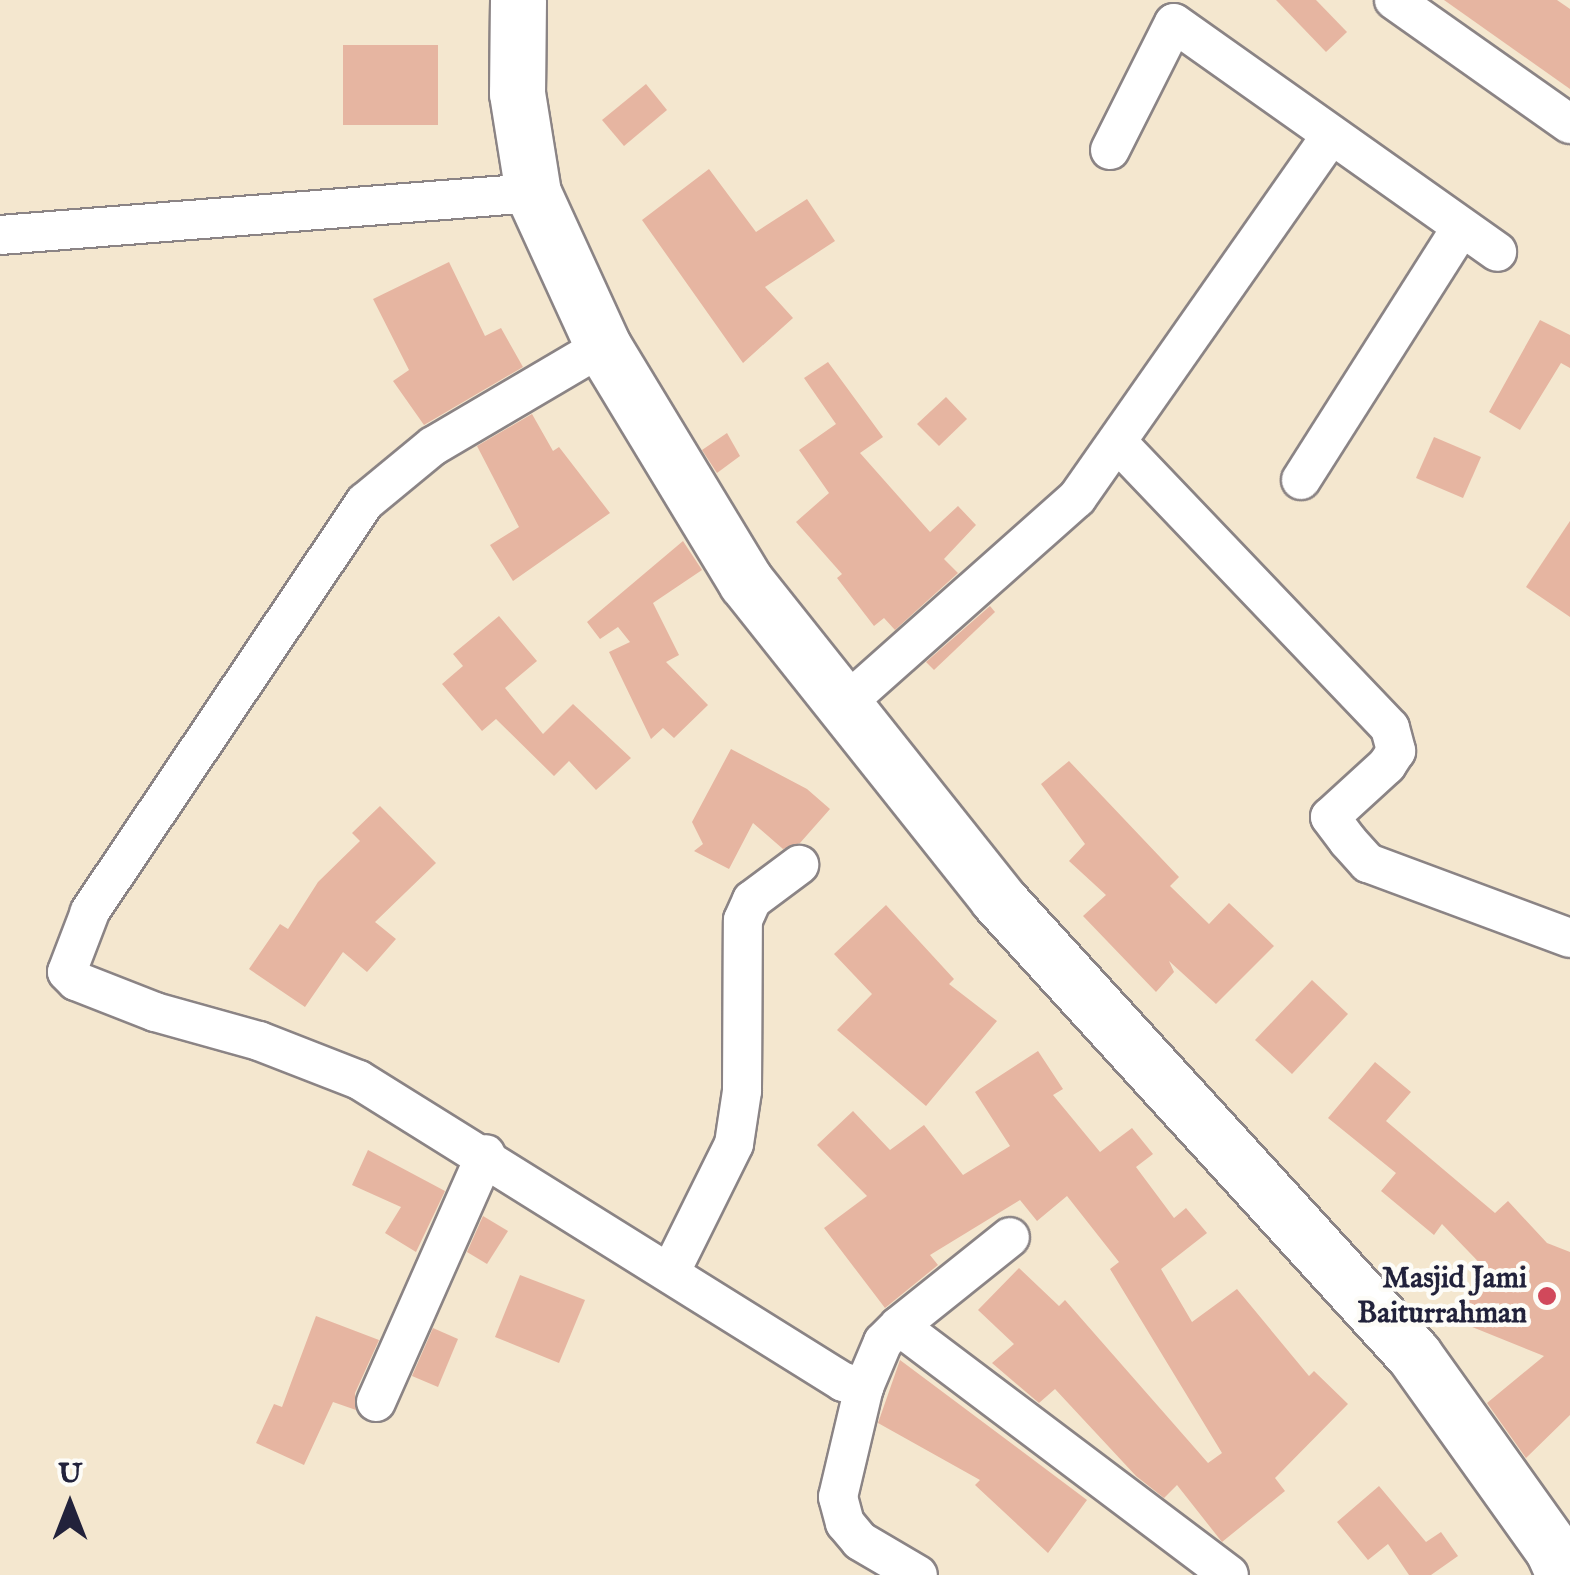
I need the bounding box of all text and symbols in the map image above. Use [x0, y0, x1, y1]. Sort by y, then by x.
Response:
place label: Masjid Jami Baiturrahman [1357, 1261, 1527, 1332]
marker: Masjid Jami Baiturrahman [1536, 1285, 1558, 1307]
north arrow [20, 1455, 120, 1555]
text: U [58, 1457, 82, 1492]

